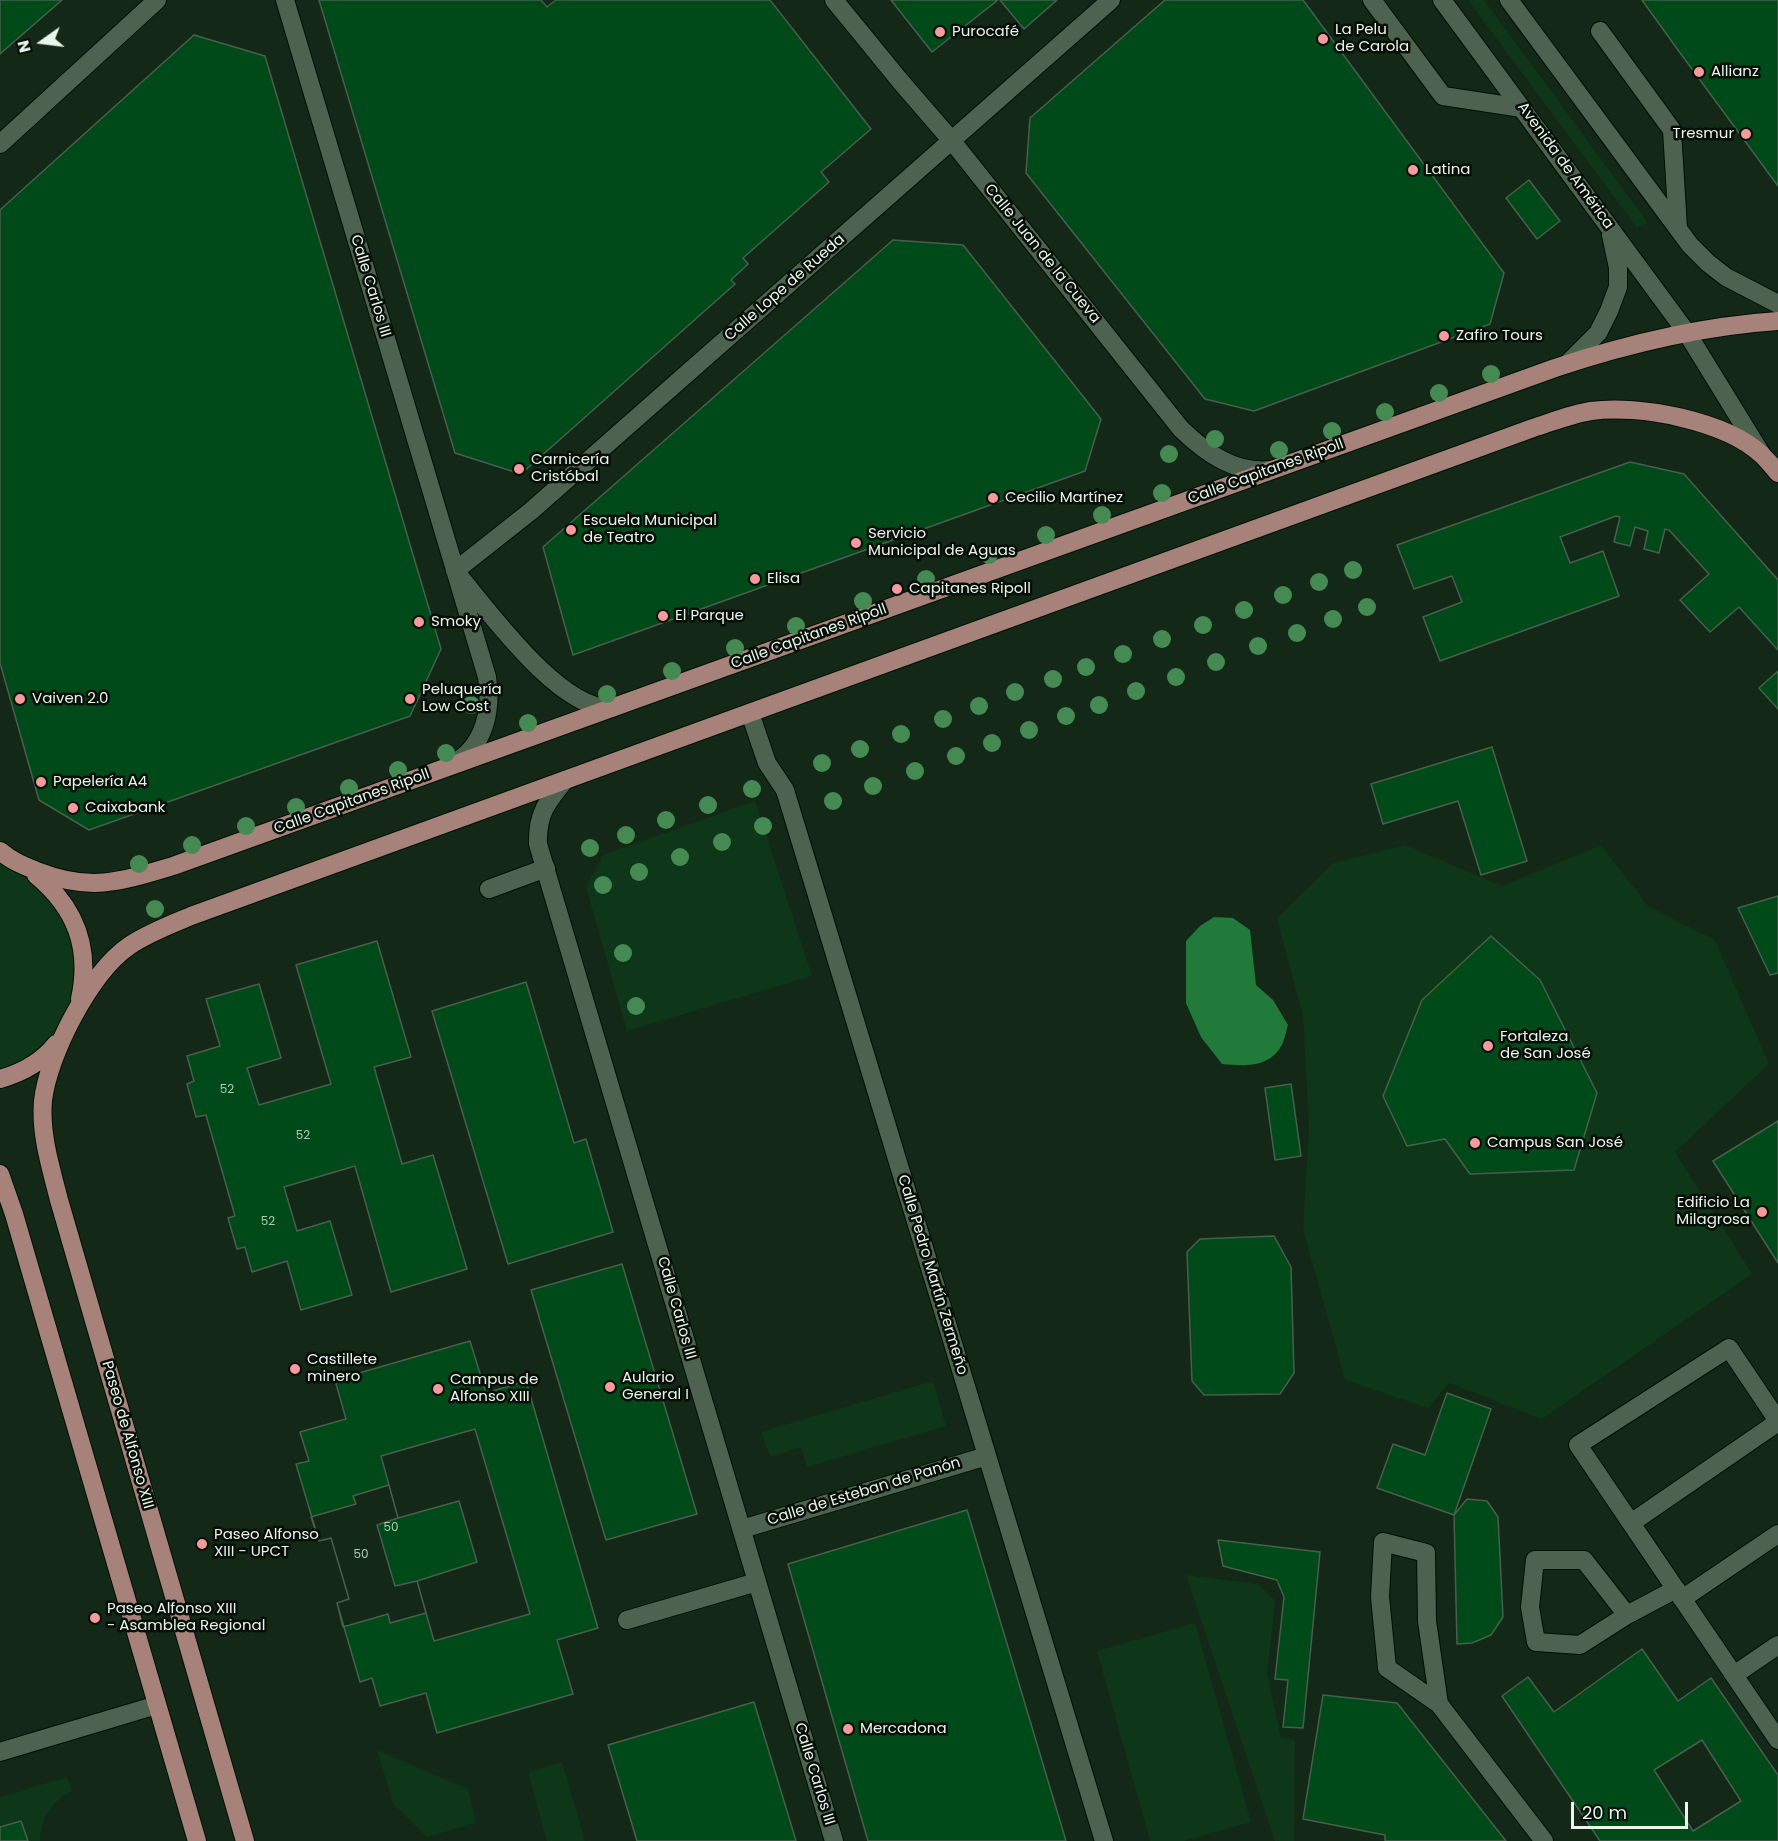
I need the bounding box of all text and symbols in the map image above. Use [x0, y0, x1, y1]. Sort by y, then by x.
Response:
north arrow [12, 12, 72, 72]
place label: La Pelu de Carola [1335, 21, 1409, 56]
place label: Purocafé [952, 23, 1019, 41]
marker: Purocafé [933, 25, 947, 39]
marker: La Pelu de Carola [1316, 32, 1330, 46]
text: N [11, 38, 37, 55]
place label: Allianz [1711, 63, 1759, 81]
marker: Allianz [1692, 65, 1706, 79]
street label: Avenida de América [1513, 99, 1617, 233]
place label: Tresmur [1673, 125, 1734, 143]
marker: Tresmur [1739, 127, 1753, 141]
place label: Latina [1425, 161, 1471, 179]
marker: Latina [1406, 163, 1420, 177]
street label: Calle Juan de la Cueva [980, 181, 1104, 327]
street label: Calle Lope de Rueda [721, 231, 849, 345]
street label: Calle Carlos III [346, 233, 394, 339]
place label: Zafiro Tours [1456, 327, 1543, 345]
marker: Zafiro Tours [1437, 329, 1451, 343]
street label: Calle Capitanes Ripoll [1186, 435, 1346, 509]
place label: Carnicería Cristóbal [531, 451, 609, 486]
marker: Carnicería Cristóbal [512, 462, 526, 476]
place label: Cecilio Martínez [1005, 489, 1123, 507]
marker: Cecilio Martínez [986, 491, 1000, 505]
place label: Escuela Municipal de Teatro [583, 512, 717, 547]
marker: Escuela Municipal de Teatro [564, 523, 578, 537]
place label: Servicio Municipal de Aguas [868, 525, 1016, 560]
marker: Servicio Municipal de Aguas [849, 536, 863, 550]
place label: Elisa [767, 570, 800, 588]
marker: Elisa [748, 572, 762, 586]
place label: Capitanes Ripoll [909, 580, 1031, 598]
marker: Capitanes Ripoll [890, 582, 904, 596]
street label: Calle Capitanes Ripoll [729, 600, 889, 674]
place label: El Parque [675, 607, 744, 625]
marker: El Parque [656, 609, 670, 623]
place label: Smoky [431, 613, 481, 631]
marker: Smoky [412, 615, 426, 629]
place label: Peluquería Low Cost [422, 681, 502, 716]
place label: Vaiven 2.0 [32, 690, 108, 708]
marker: Vaiven 2.0 [13, 692, 27, 706]
marker: Peluquería Low Cost [403, 692, 417, 706]
street label: Calle Capitanes Ripoll [272, 765, 432, 839]
place label: Papelería A4 [53, 773, 147, 791]
marker: Papelería A4 [34, 775, 48, 789]
place label: Caixabank [85, 799, 165, 817]
marker: Caixabank [66, 801, 80, 815]
place label: Fortaleza de San José [1500, 1028, 1591, 1063]
marker: Fortaleza de San José [1481, 1039, 1495, 1053]
house number: 52 [220, 1083, 234, 1097]
house number: 52 [296, 1129, 310, 1143]
place label: Campus San José [1487, 1134, 1623, 1152]
marker: Campus San José [1468, 1136, 1482, 1150]
street label: Calle Pedro Martín Zermeño [893, 1173, 971, 1377]
place label: Edificio La Milagrosa [1676, 1194, 1750, 1229]
marker: Edificio La Milagrosa [1755, 1205, 1769, 1219]
house number: 52 [261, 1215, 275, 1229]
street label: Calle Carlos III [653, 1255, 699, 1361]
place label: Castillete minero [307, 1351, 377, 1386]
street label: Paseo de Alfonso XIII [97, 1359, 157, 1511]
marker: Castillete minero [288, 1362, 302, 1376]
place label: Aulario General I [622, 1369, 689, 1404]
place label: Campus de Alfonso XIII [450, 1371, 538, 1406]
marker: Aulario General I [603, 1380, 617, 1394]
marker: Campus de Alfonso XIII [431, 1382, 445, 1396]
street label: Calle de Esteban de Panón [765, 1454, 963, 1530]
house number: 50 [383, 1521, 399, 1535]
place label: Paseo Alfonso XIII - UPCT [214, 1526, 319, 1561]
marker: Paseo Alfonso XIII - UPCT [195, 1537, 209, 1551]
house number: 50 [353, 1548, 369, 1562]
place label: Paseo Alfonso XIII - Asamblea Regional [107, 1600, 265, 1635]
marker: Paseo Alfonso XIII - Asamblea Regional [88, 1611, 102, 1625]
place label: Mercadona [860, 1720, 947, 1738]
street label: Calle Carlos III [790, 1721, 838, 1827]
marker: Mercadona [841, 1722, 855, 1736]
scale bar [1574, 1790, 1691, 1828]
text: 20 m [1582, 1800, 1627, 1825]

